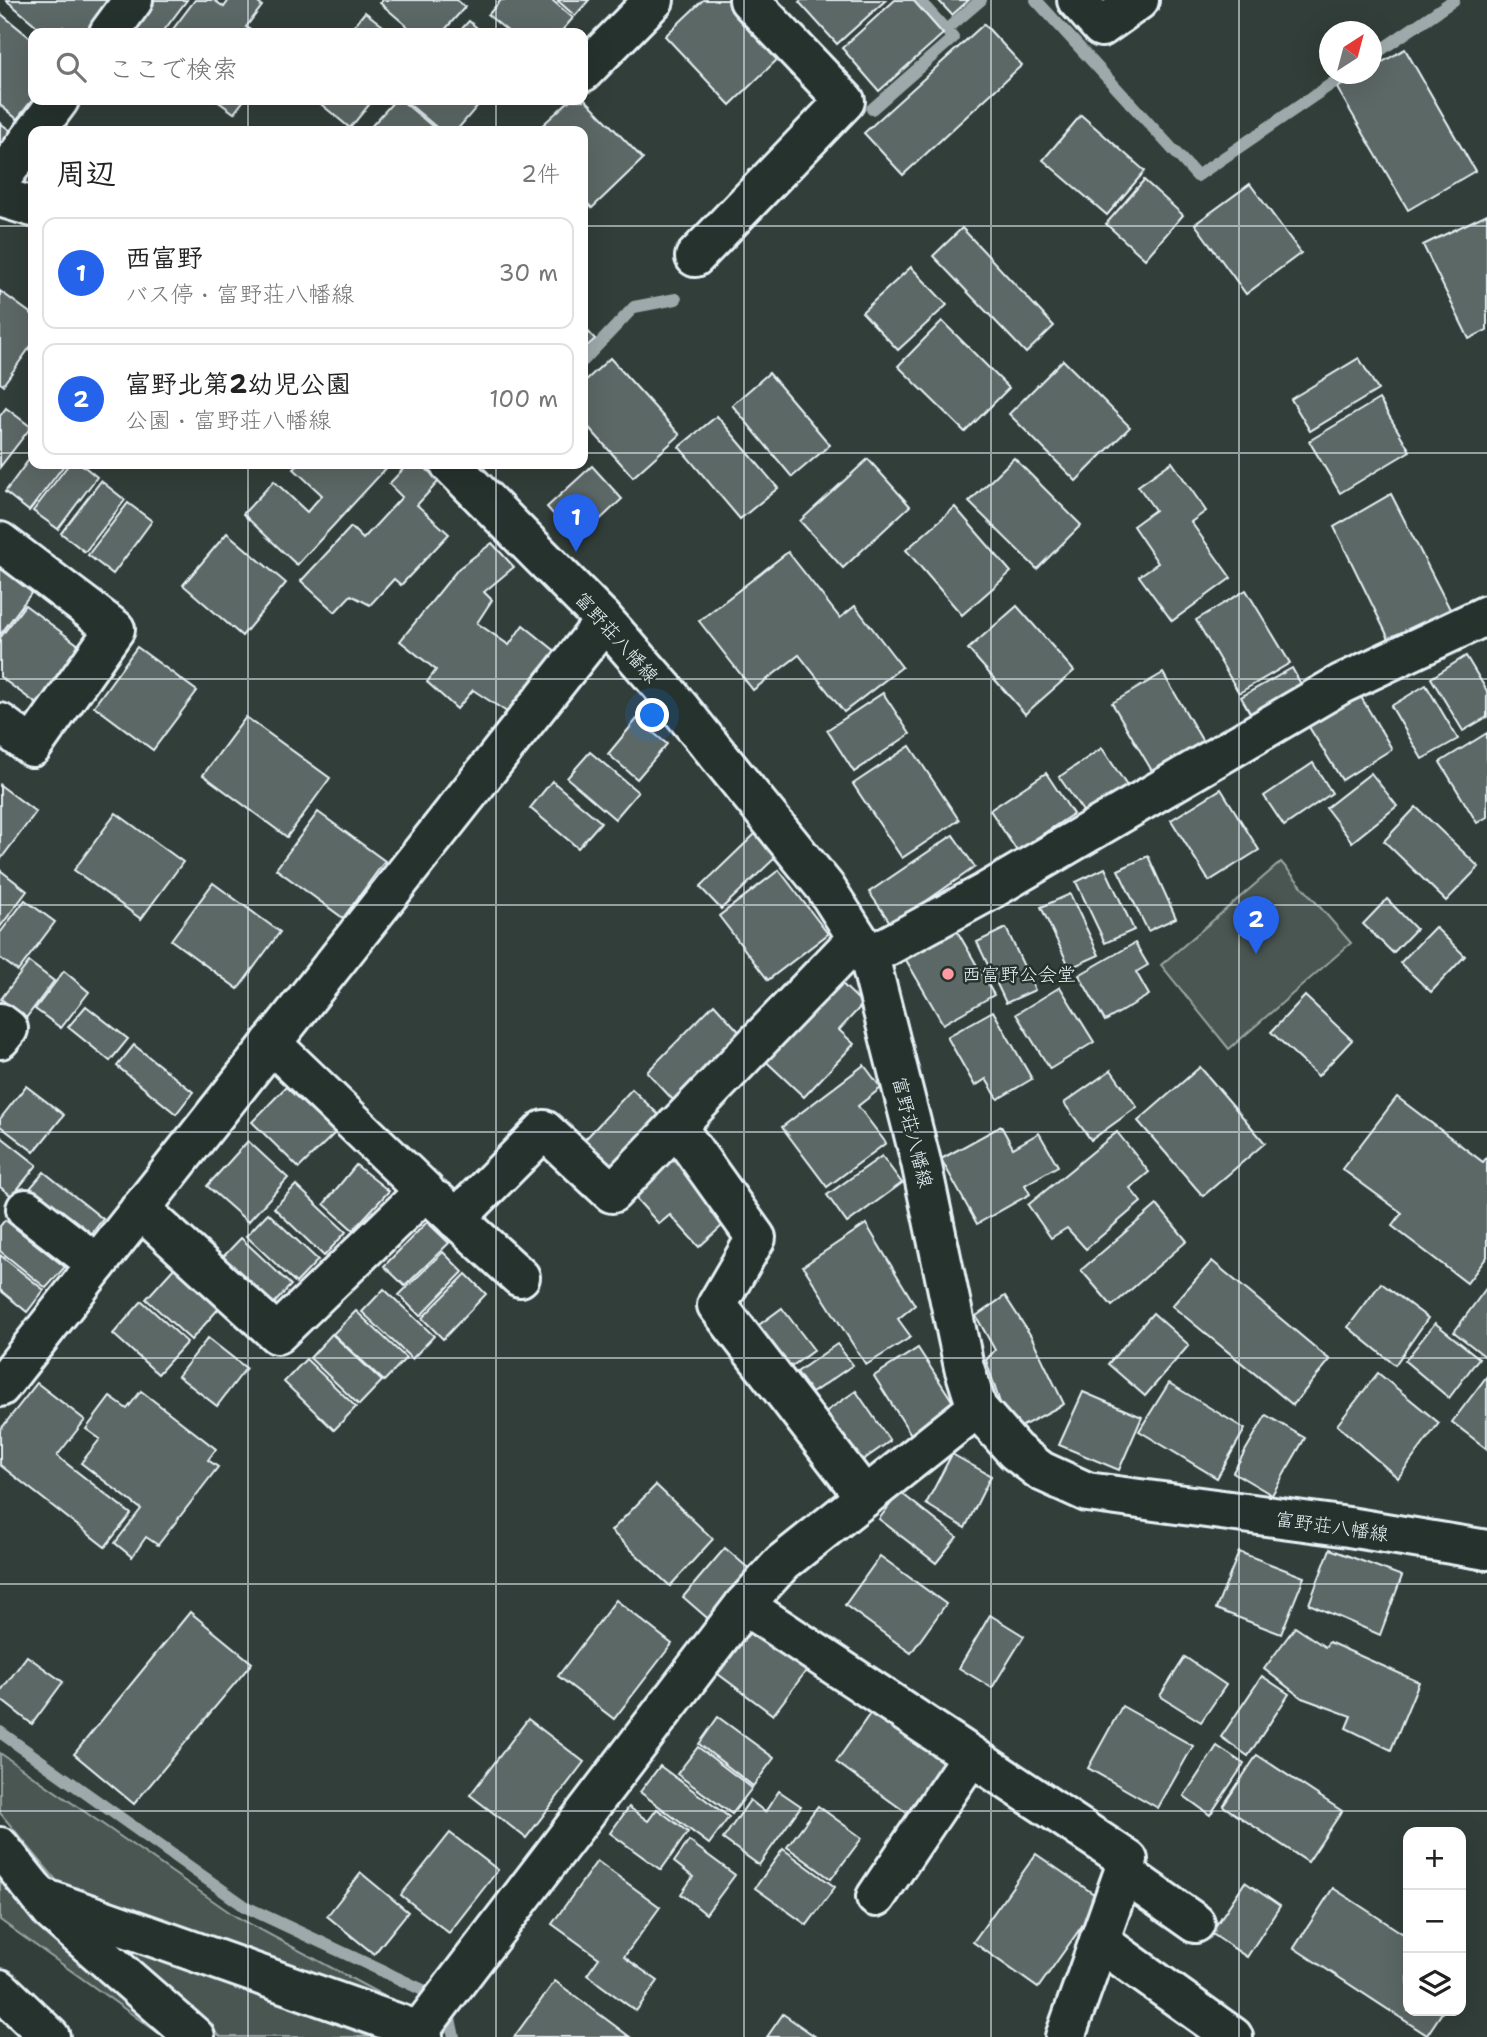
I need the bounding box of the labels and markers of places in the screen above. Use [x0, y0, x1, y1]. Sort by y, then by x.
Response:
pin: 1 [553, 494, 599, 552]
pin: 2 [1233, 896, 1279, 954]
place label: 西富野公会堂 [962, 962, 1076, 987]
marker: 西富野公会堂 [940, 966, 956, 982]

